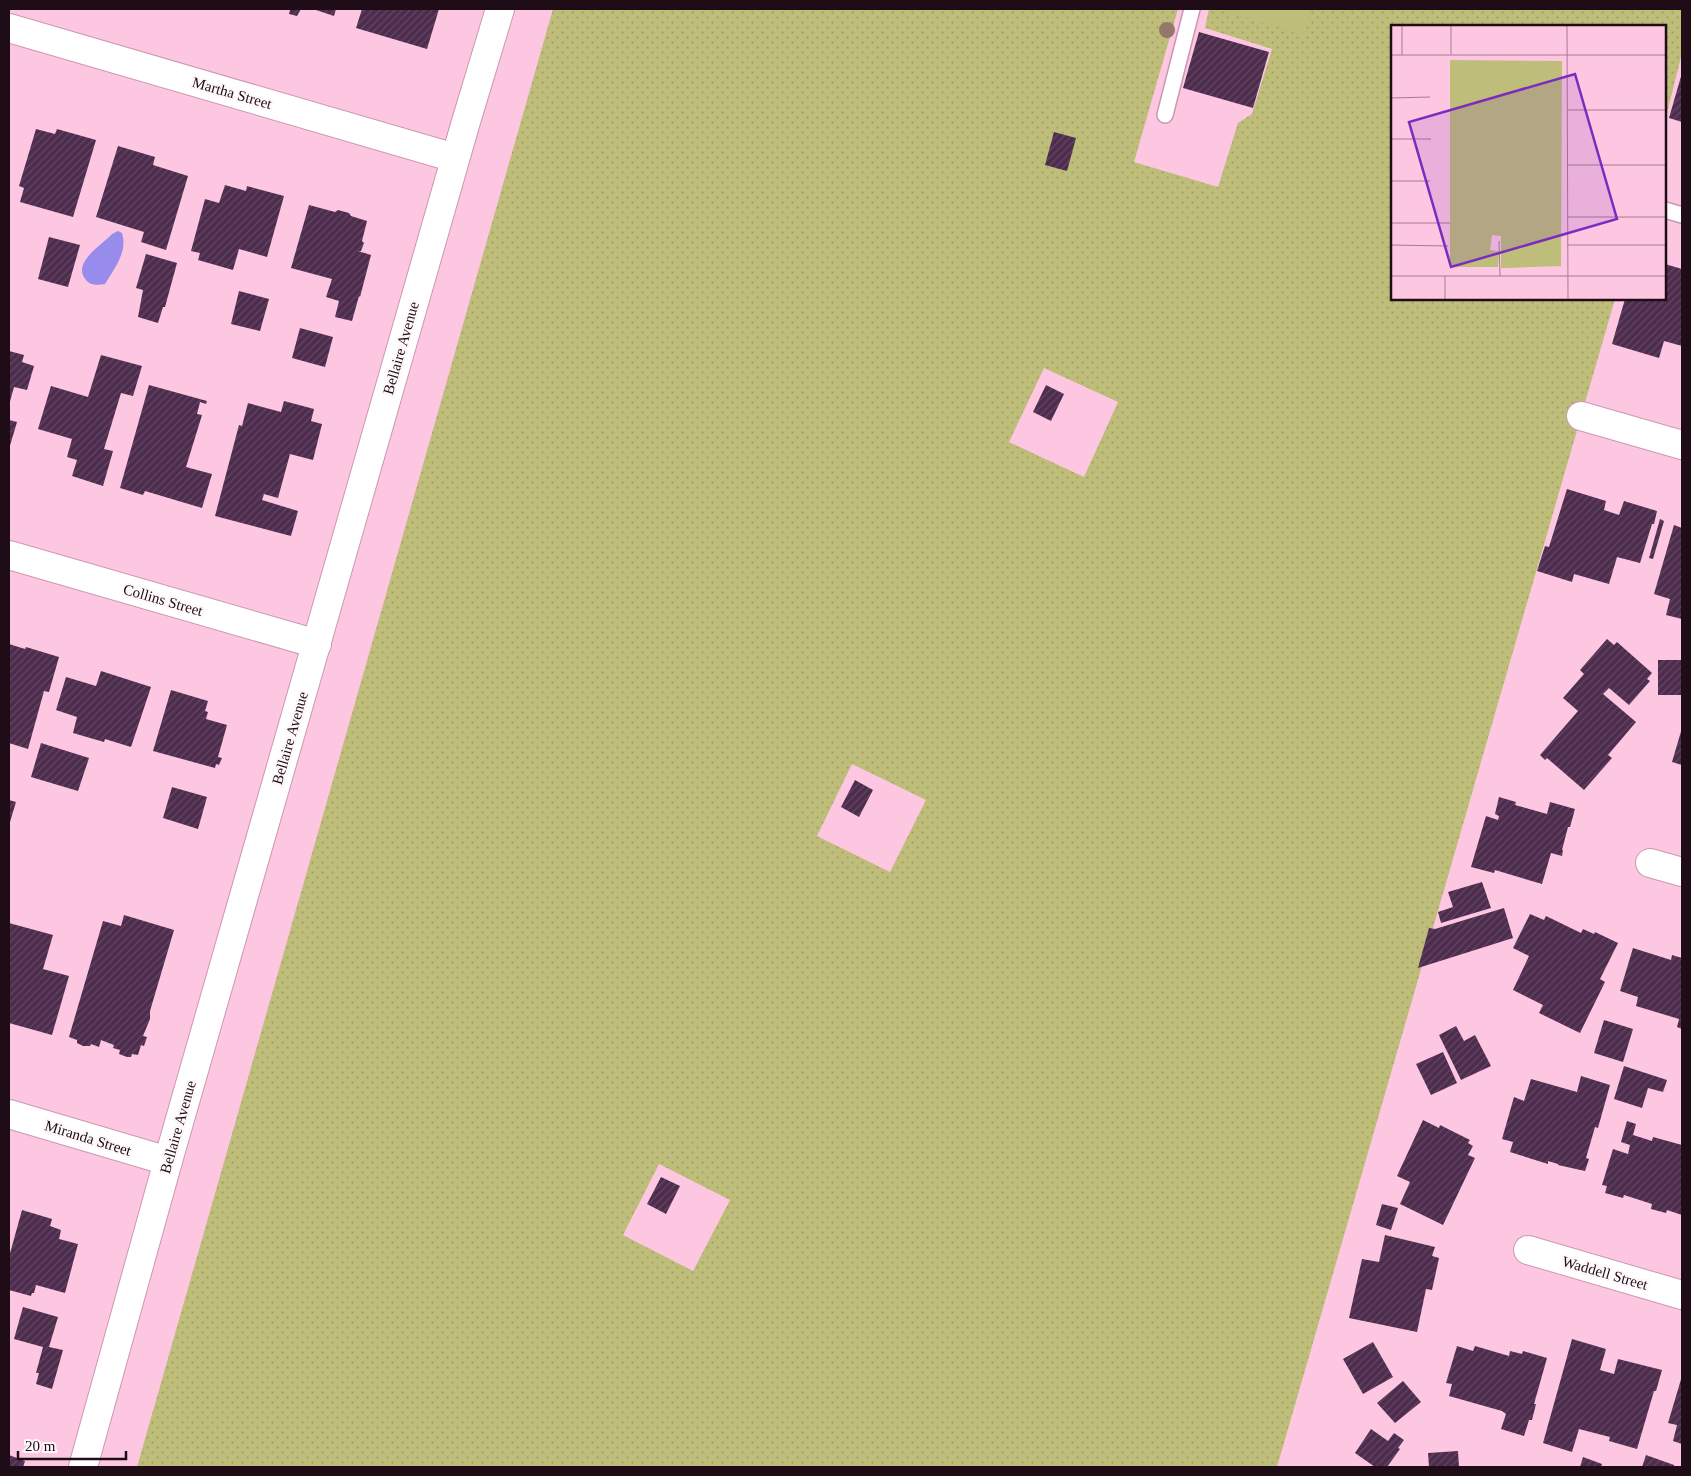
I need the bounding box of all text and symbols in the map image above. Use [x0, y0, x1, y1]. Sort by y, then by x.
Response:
inset map [1391, 25, 1666, 300]
street label: Martha Street [190, 74, 274, 112]
street label: Bellaire Avenue [380, 299, 422, 396]
street label: Collins Street [121, 581, 205, 619]
street label: Bellaire Avenue [269, 689, 311, 786]
street label: Bellaire Avenue [157, 1078, 199, 1175]
street label: Miranda Street [43, 1117, 134, 1159]
street label: Waddell Street [1560, 1253, 1650, 1293]
scale bar [18, 1428, 125, 1460]
text: 20 m [25, 1438, 56, 1454]

